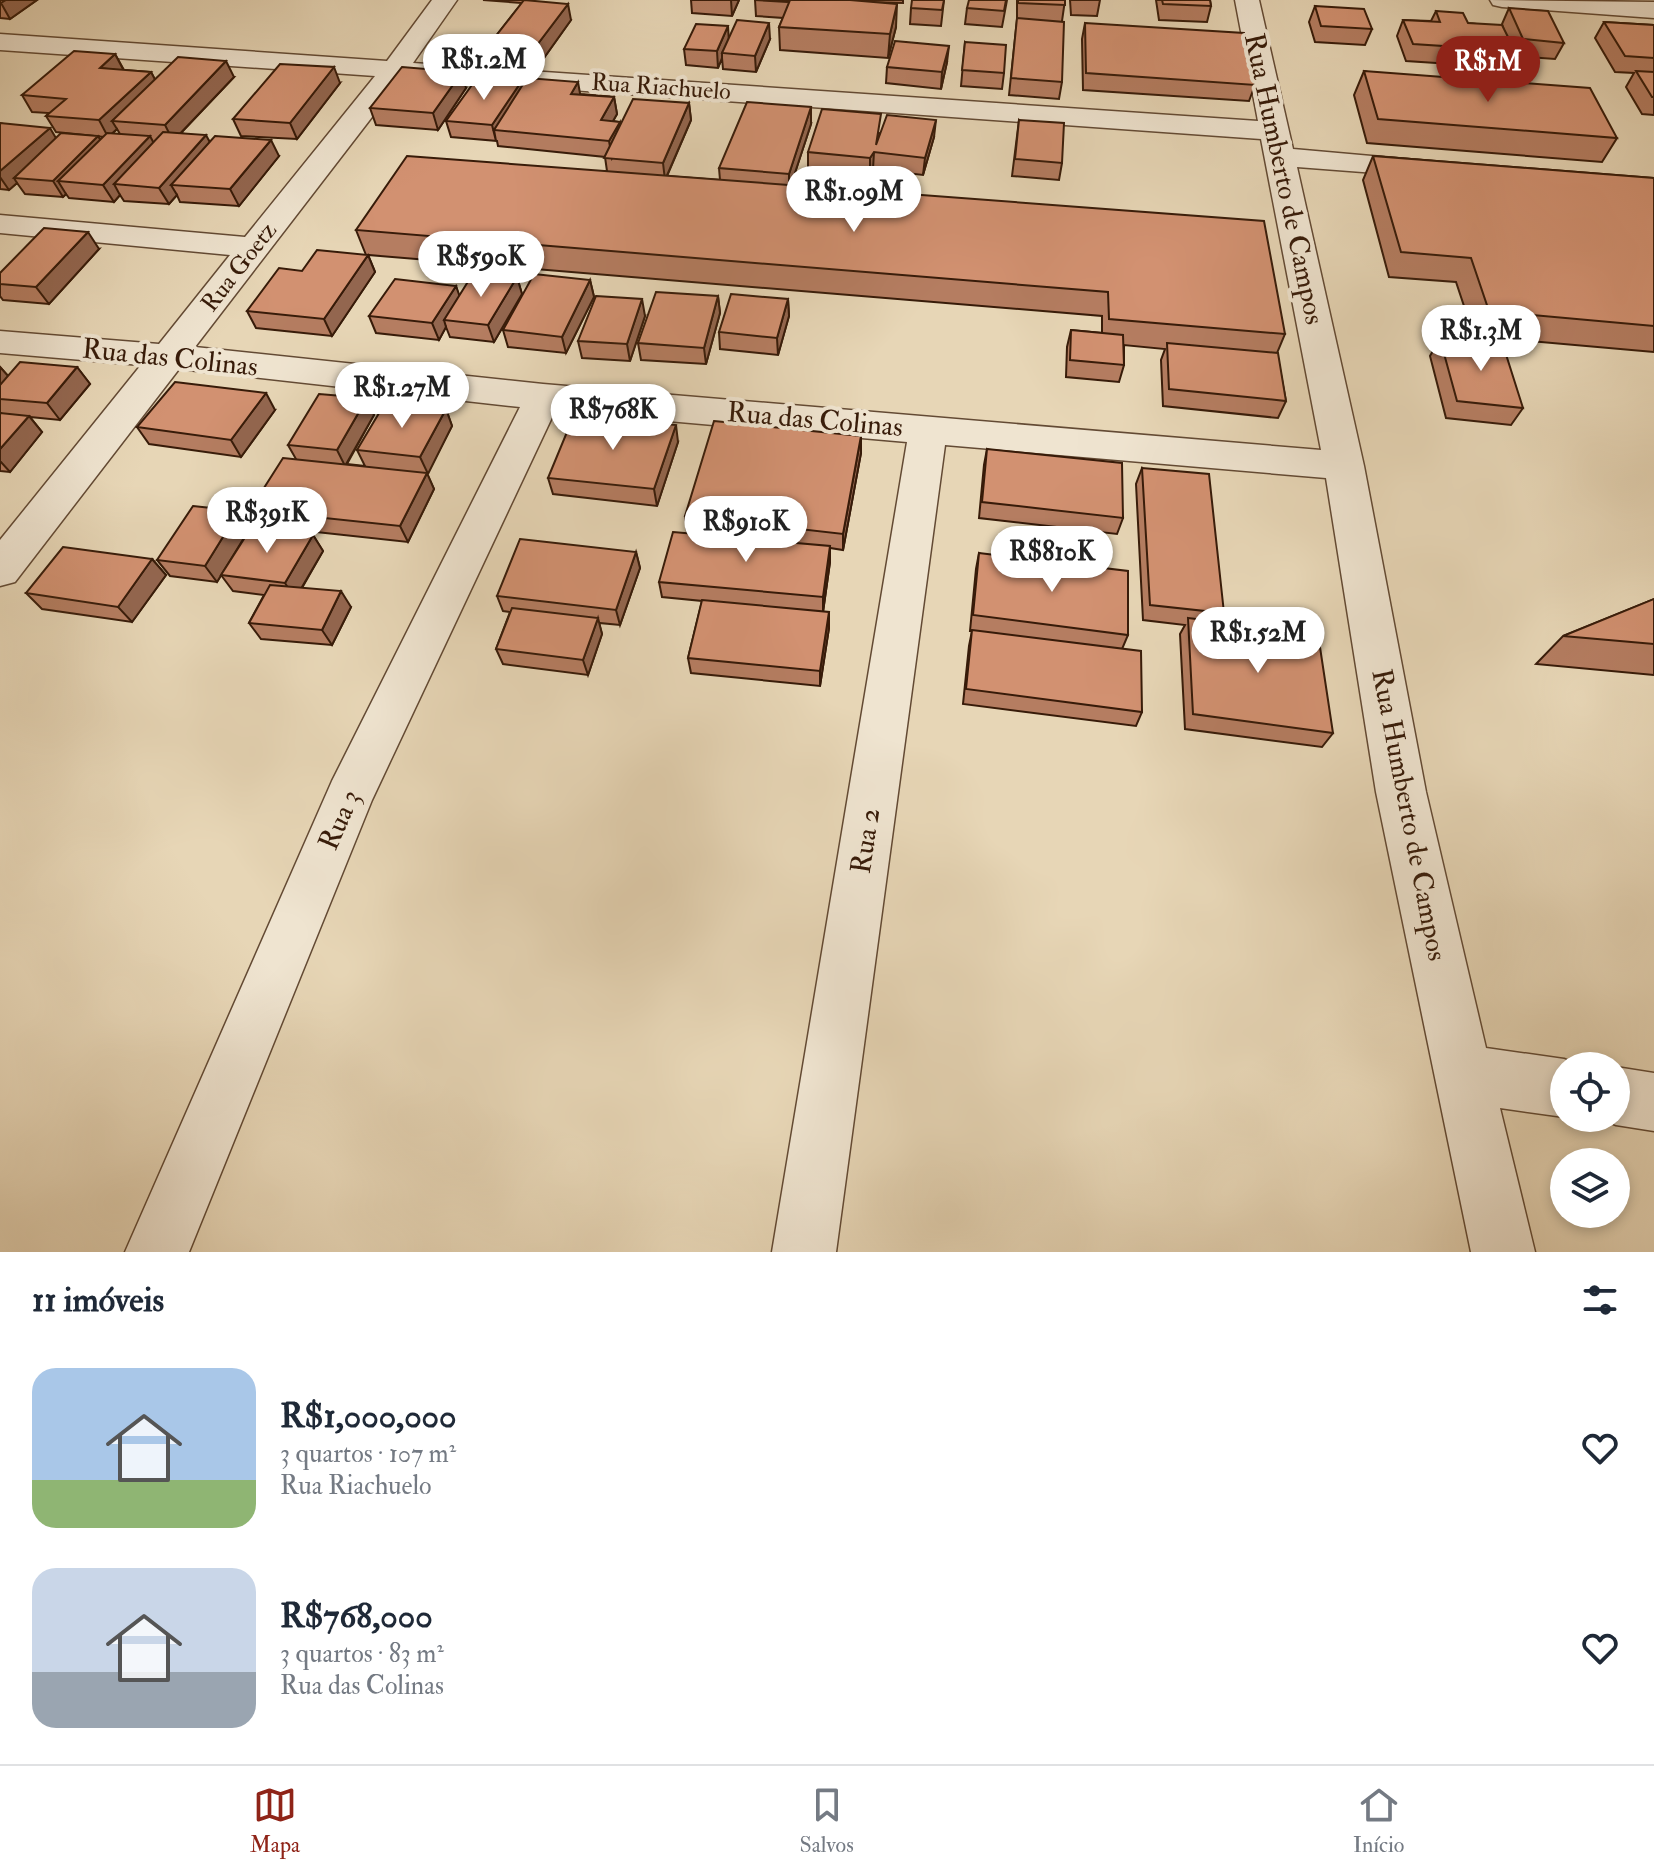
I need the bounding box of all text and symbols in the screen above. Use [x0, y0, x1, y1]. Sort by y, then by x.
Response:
street label: Rua Humberto de Campos [1236, 30, 1332, 328]
pin: R$1.2M [419, 34, 549, 102]
pin: R$1M [1441, 36, 1535, 104]
text: R$1.2M [441, 44, 527, 76]
text: R$1M [1454, 46, 1522, 78]
street label: Rua Riachuelo [590, 67, 732, 107]
pin: R$1.09M [780, 166, 928, 234]
text: R$1.09M [804, 176, 904, 208]
street label: Rua Goetz [194, 216, 284, 318]
pin: R$590K [416, 231, 546, 299]
text: R$590K [436, 241, 526, 273]
pin: R$1.3M [1416, 305, 1546, 373]
text: R$1.3M [1440, 315, 1522, 347]
street label: Rua das Colinas [80, 331, 260, 385]
pin: R$1.27M [328, 362, 476, 430]
text: R$1.27M [353, 372, 451, 404]
pin: R$768K [548, 384, 678, 452]
text: R$768K [569, 394, 657, 426]
street label: Rua das Colinas [726, 395, 904, 445]
pin: R$391K [202, 487, 332, 555]
pin: R$910K [681, 496, 811, 564]
text: R$391K [225, 497, 309, 529]
text: R$910K [702, 506, 790, 538]
pin: R$810K [987, 526, 1117, 594]
text: R$810K [1009, 536, 1095, 568]
pin: R$1.52M [1184, 607, 1332, 675]
text: R$1.52M [1210, 617, 1306, 649]
street label: Rua Humberto de Campos [1364, 666, 1454, 964]
street label: Rua 3 [311, 784, 369, 856]
street label: Rua 2 [844, 806, 888, 876]
map controls [1550, 1052, 1630, 1228]
button: locate [1550, 1052, 1630, 1132]
button: layers [1550, 1148, 1630, 1228]
icon: filters [1578, 1278, 1622, 1322]
text: 11 imóveis [32, 1279, 164, 1322]
text: R$1,000,000 [280, 1395, 456, 1438]
icon: home [96, 1400, 192, 1496]
icon: heart [1578, 1426, 1622, 1470]
text: 3 quartos · 107 m² [280, 1438, 456, 1470]
text: Rua Riachuelo [280, 1470, 432, 1502]
text: R$768,000 [280, 1595, 433, 1638]
icon: home [96, 1600, 192, 1696]
icon: heart [1578, 1626, 1622, 1670]
text: 3 quartos · 83 m² [280, 1638, 444, 1670]
text: Rua das Colinas [280, 1670, 444, 1702]
tab: Mapa [250, 1783, 300, 1859]
tab: Salvos [799, 1783, 854, 1859]
tab: Início [1353, 1783, 1404, 1859]

